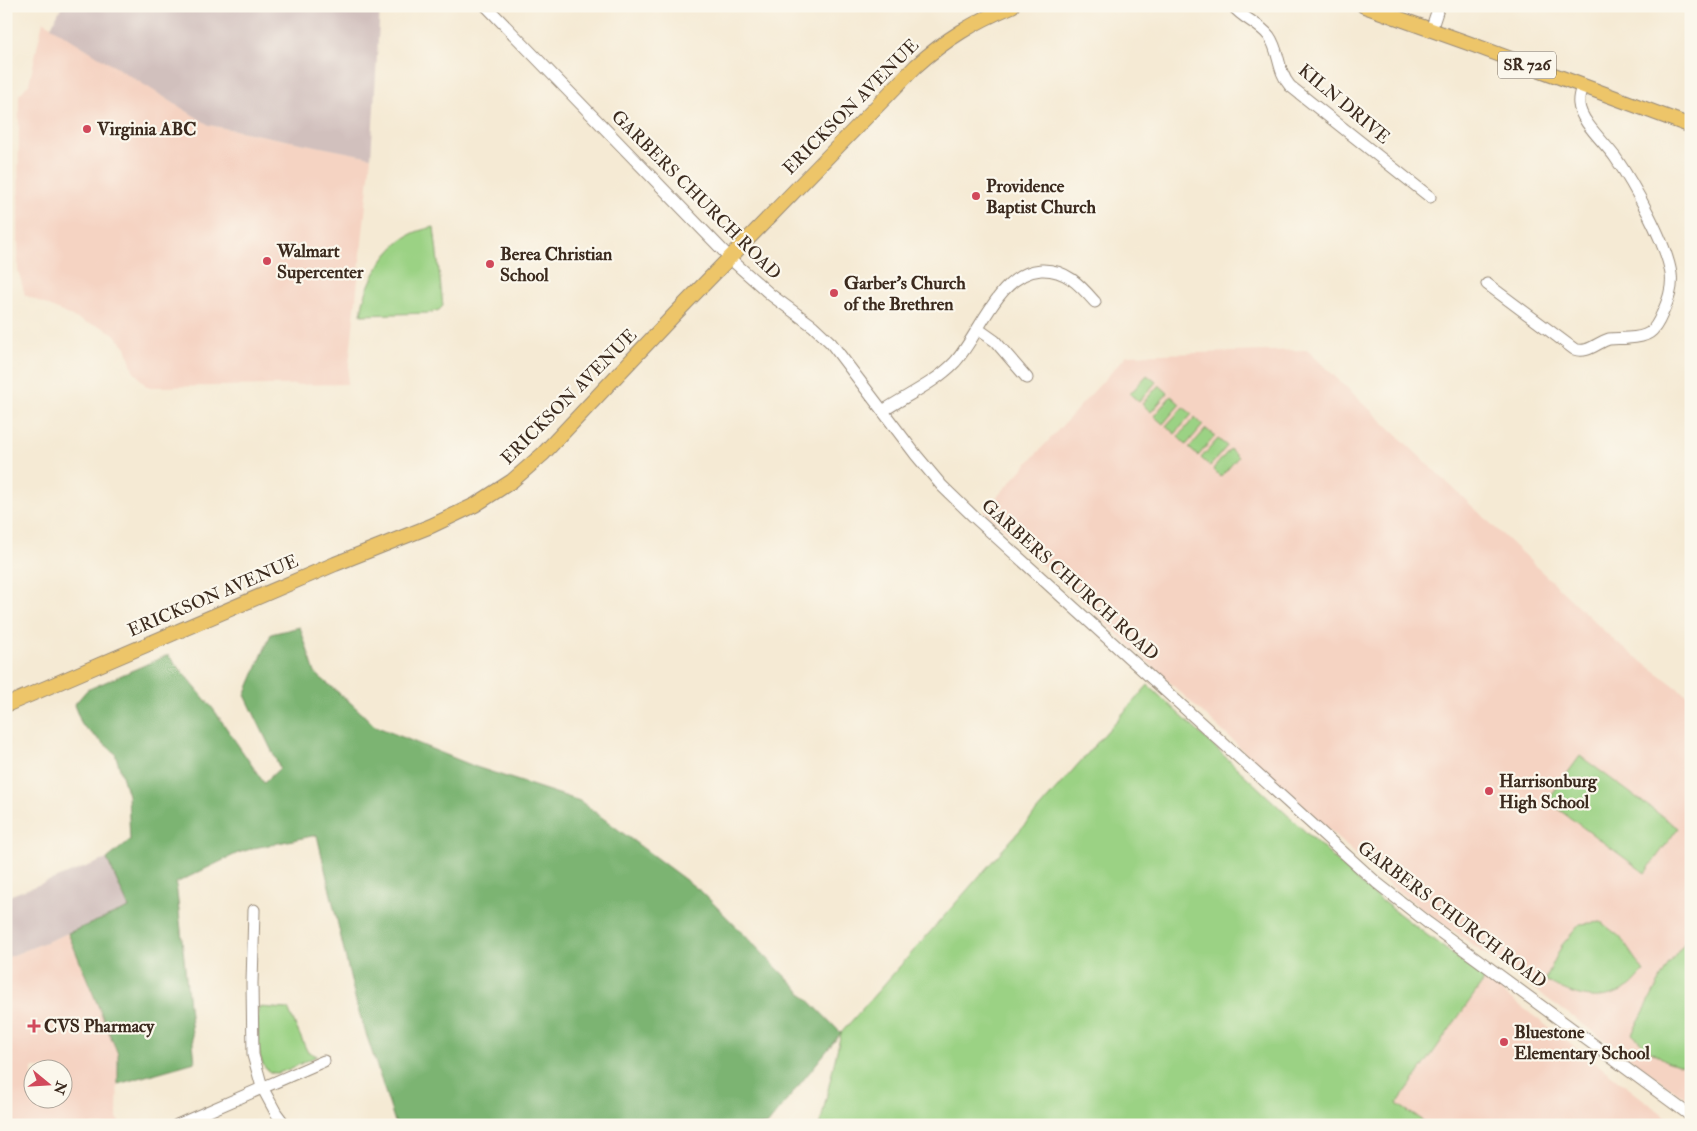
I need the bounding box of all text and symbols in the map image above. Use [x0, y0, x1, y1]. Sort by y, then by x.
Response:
street label: ERICKSON AVENUE [778, 34, 924, 180]
road number: SR 726 [1498, 52, 1556, 78]
street label: KILN DRIVE [1293, 59, 1395, 149]
street label: GARBERS CHURCH ROAD [606, 105, 786, 285]
place label: Virginia ABC [96, 118, 196, 141]
marker: Virginia ABC [81, 123, 93, 135]
place label: Providence Baptist Church [986, 175, 1096, 219]
marker: Providence Baptist Church [970, 190, 982, 202]
place label: Walmart Supercenter [276, 240, 364, 284]
place label: Berea Christian School [500, 243, 613, 287]
marker: Walmart Supercenter [261, 255, 273, 267]
marker: Berea Christian School [484, 258, 496, 270]
place label: Garber's Church of the Brethren [844, 272, 966, 316]
marker: Garber's Church of the Brethren [828, 287, 840, 299]
street label: ERICKSON AVENUE [496, 324, 642, 470]
street label: GARBERS CHURCH ROAD [976, 494, 1164, 666]
street label: ERICKSON AVENUE [124, 550, 302, 642]
place label: Harrisonburg High School [1499, 770, 1598, 814]
marker: Harrisonburg High School [1483, 785, 1495, 797]
street label: GARBERS CHURCH ROAD [1353, 836, 1551, 994]
place label: CVS Pharmacy [44, 1015, 155, 1038]
marker: CVS Pharmacy [28, 1020, 40, 1032]
place label: Bluestone Elementary School [1514, 1021, 1650, 1065]
marker: Bluestone Elementary School [1498, 1036, 1510, 1048]
north arrow [22, 1058, 72, 1108]
text: N [50, 1078, 70, 1097]

